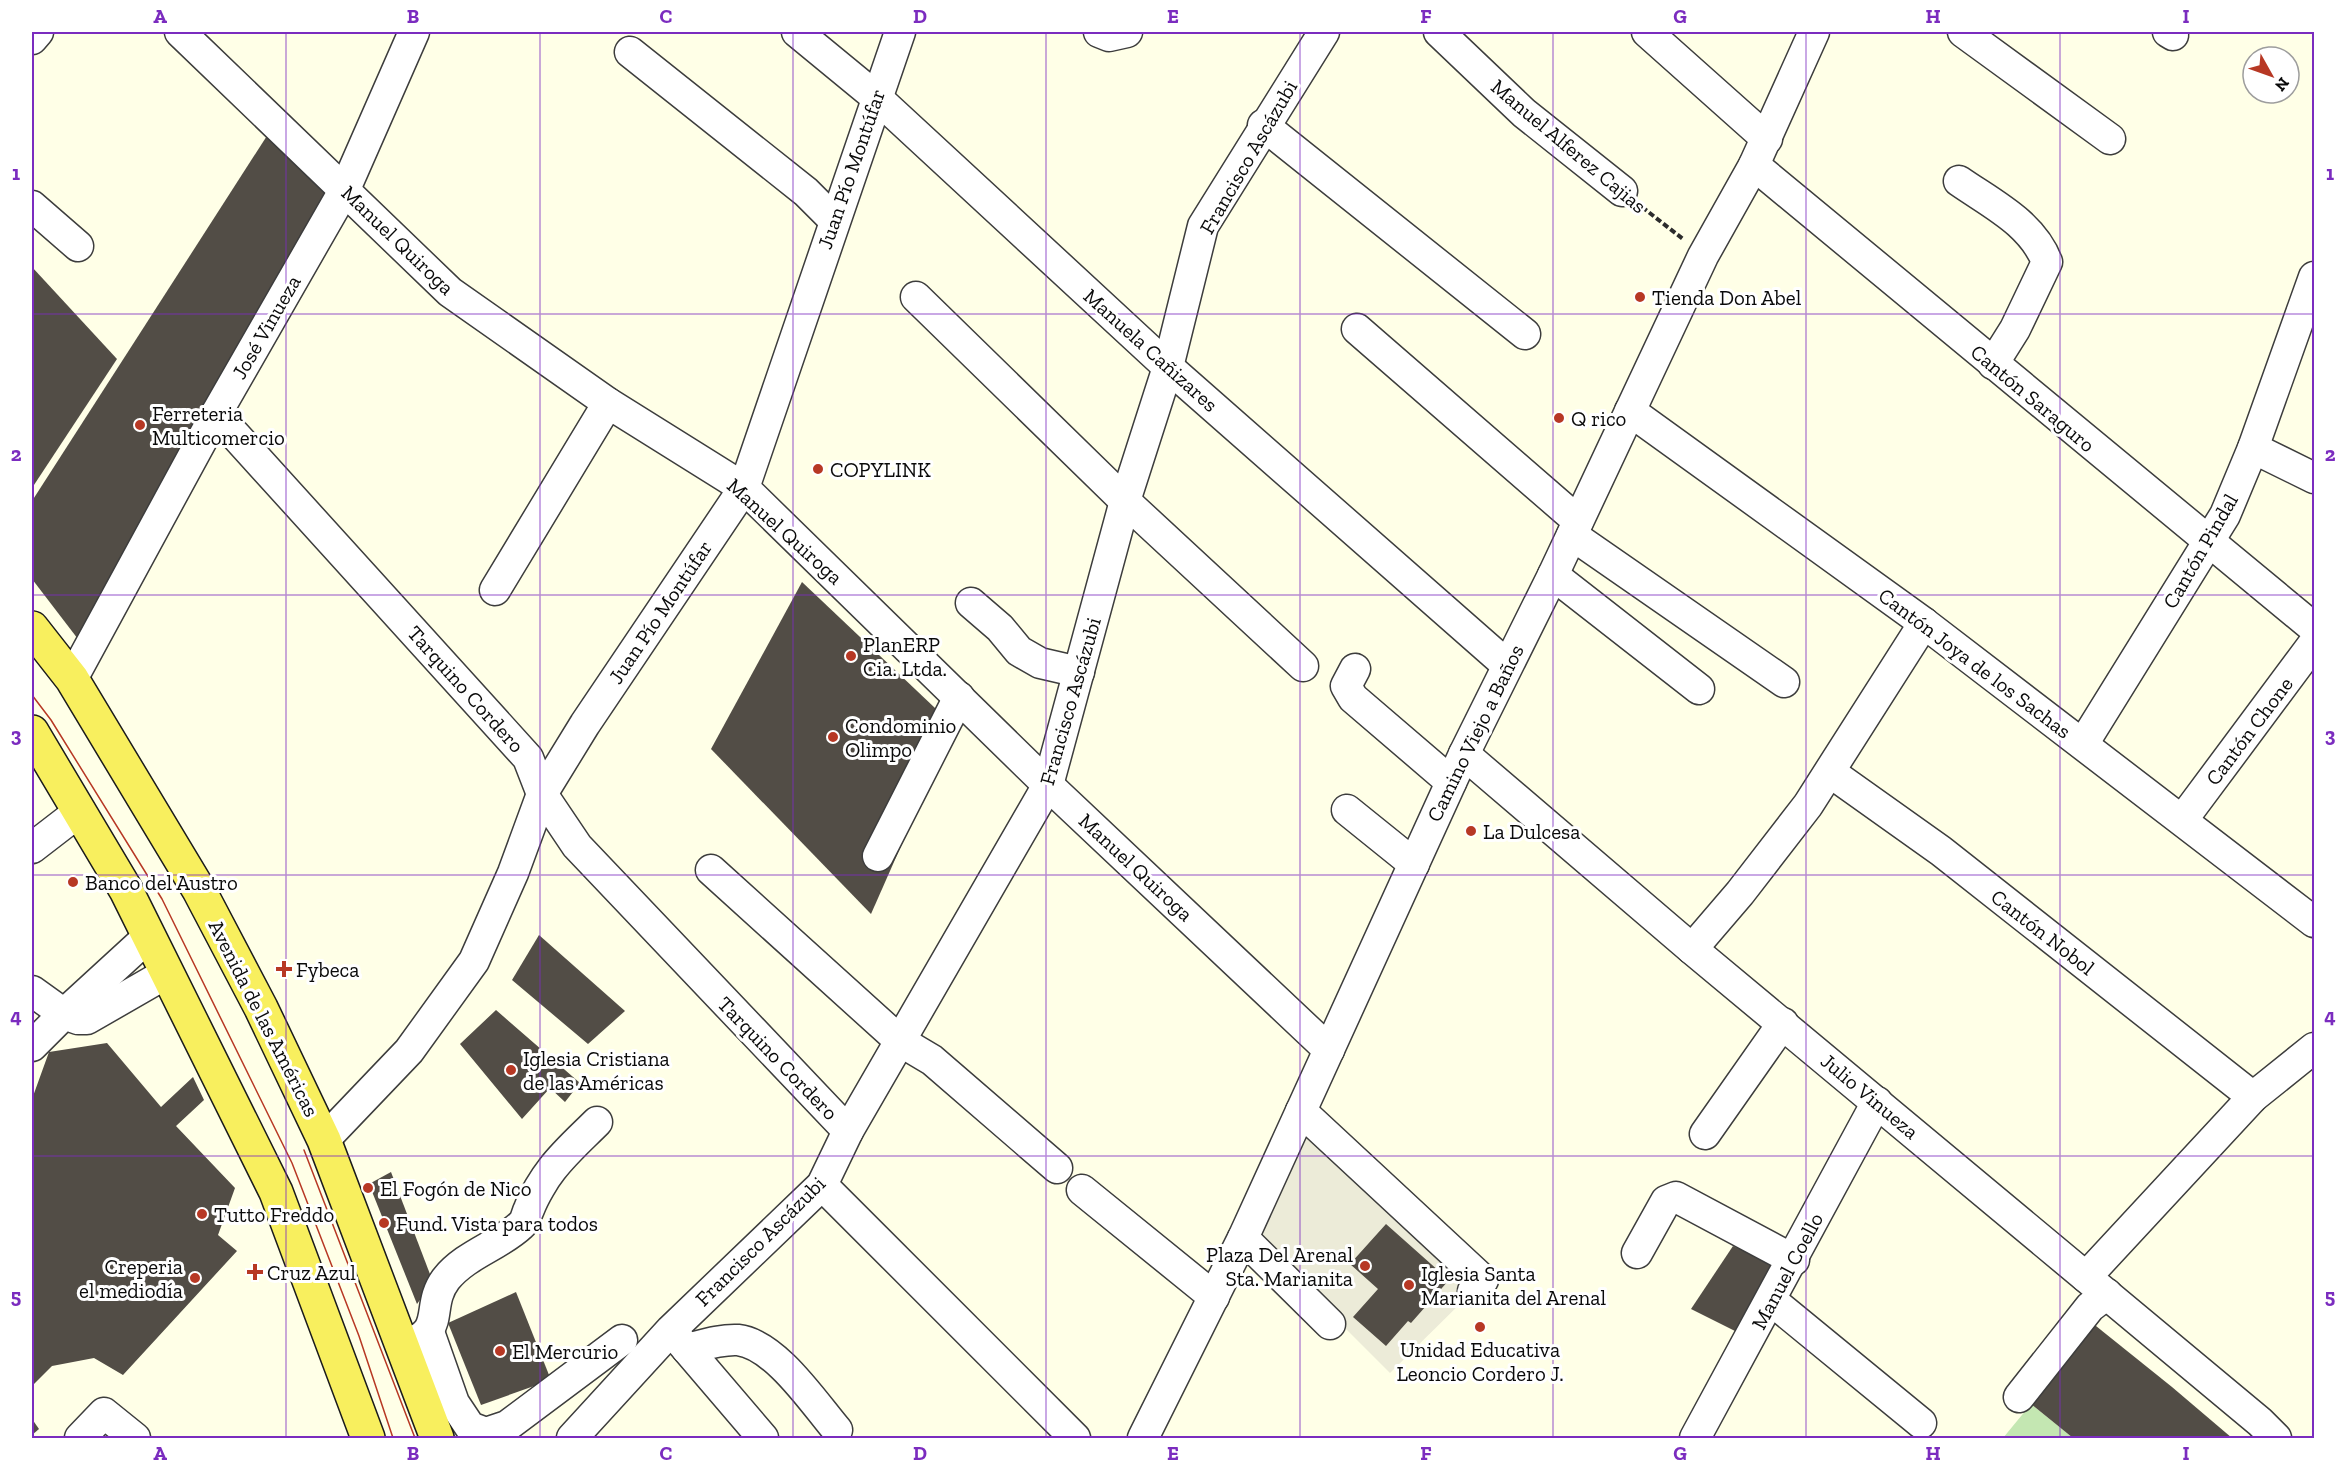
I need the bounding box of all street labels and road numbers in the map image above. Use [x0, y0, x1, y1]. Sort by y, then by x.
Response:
street label: Manuel Alferez Cajias [1486, 74, 1652, 219]
street label: Francisco Ascázubi [1194, 76, 1302, 238]
street label: Juan Pío Montúfar [812, 86, 890, 252]
street label: Manuel Quiroga [336, 180, 460, 300]
street label: José Vinueza [226, 271, 306, 383]
street label: Manuela Cañizares [1079, 283, 1223, 417]
street label: Cantón Saraguro [1966, 339, 2100, 457]
street label: Manuel Quiroga [722, 473, 848, 589]
street label: Cantón Pindal [2157, 489, 2243, 613]
street label: Juan Pío Montúfar [603, 536, 717, 688]
street label: Cantón Joya de los Sachas [1874, 582, 2076, 744]
street label: Francisco Ascázubi [1034, 614, 1106, 788]
street label: Tarquino Cordero [403, 620, 529, 758]
street label: Camino Viejo a Baños [1421, 640, 1530, 826]
street label: Cantón Chone [2200, 672, 2298, 790]
street label: Manuel Quiroga [1074, 808, 1198, 926]
street label: Cantón Nobol [1986, 884, 2100, 980]
street label: Avenida de las Américas [203, 915, 325, 1121]
street label: Tarquino Cordero [713, 991, 843, 1125]
street label: Julio Vinueza [1816, 1048, 1924, 1144]
street label: Francisco Ascázubi [690, 1171, 830, 1311]
street label: Manuel Coello [1746, 1208, 1828, 1334]

